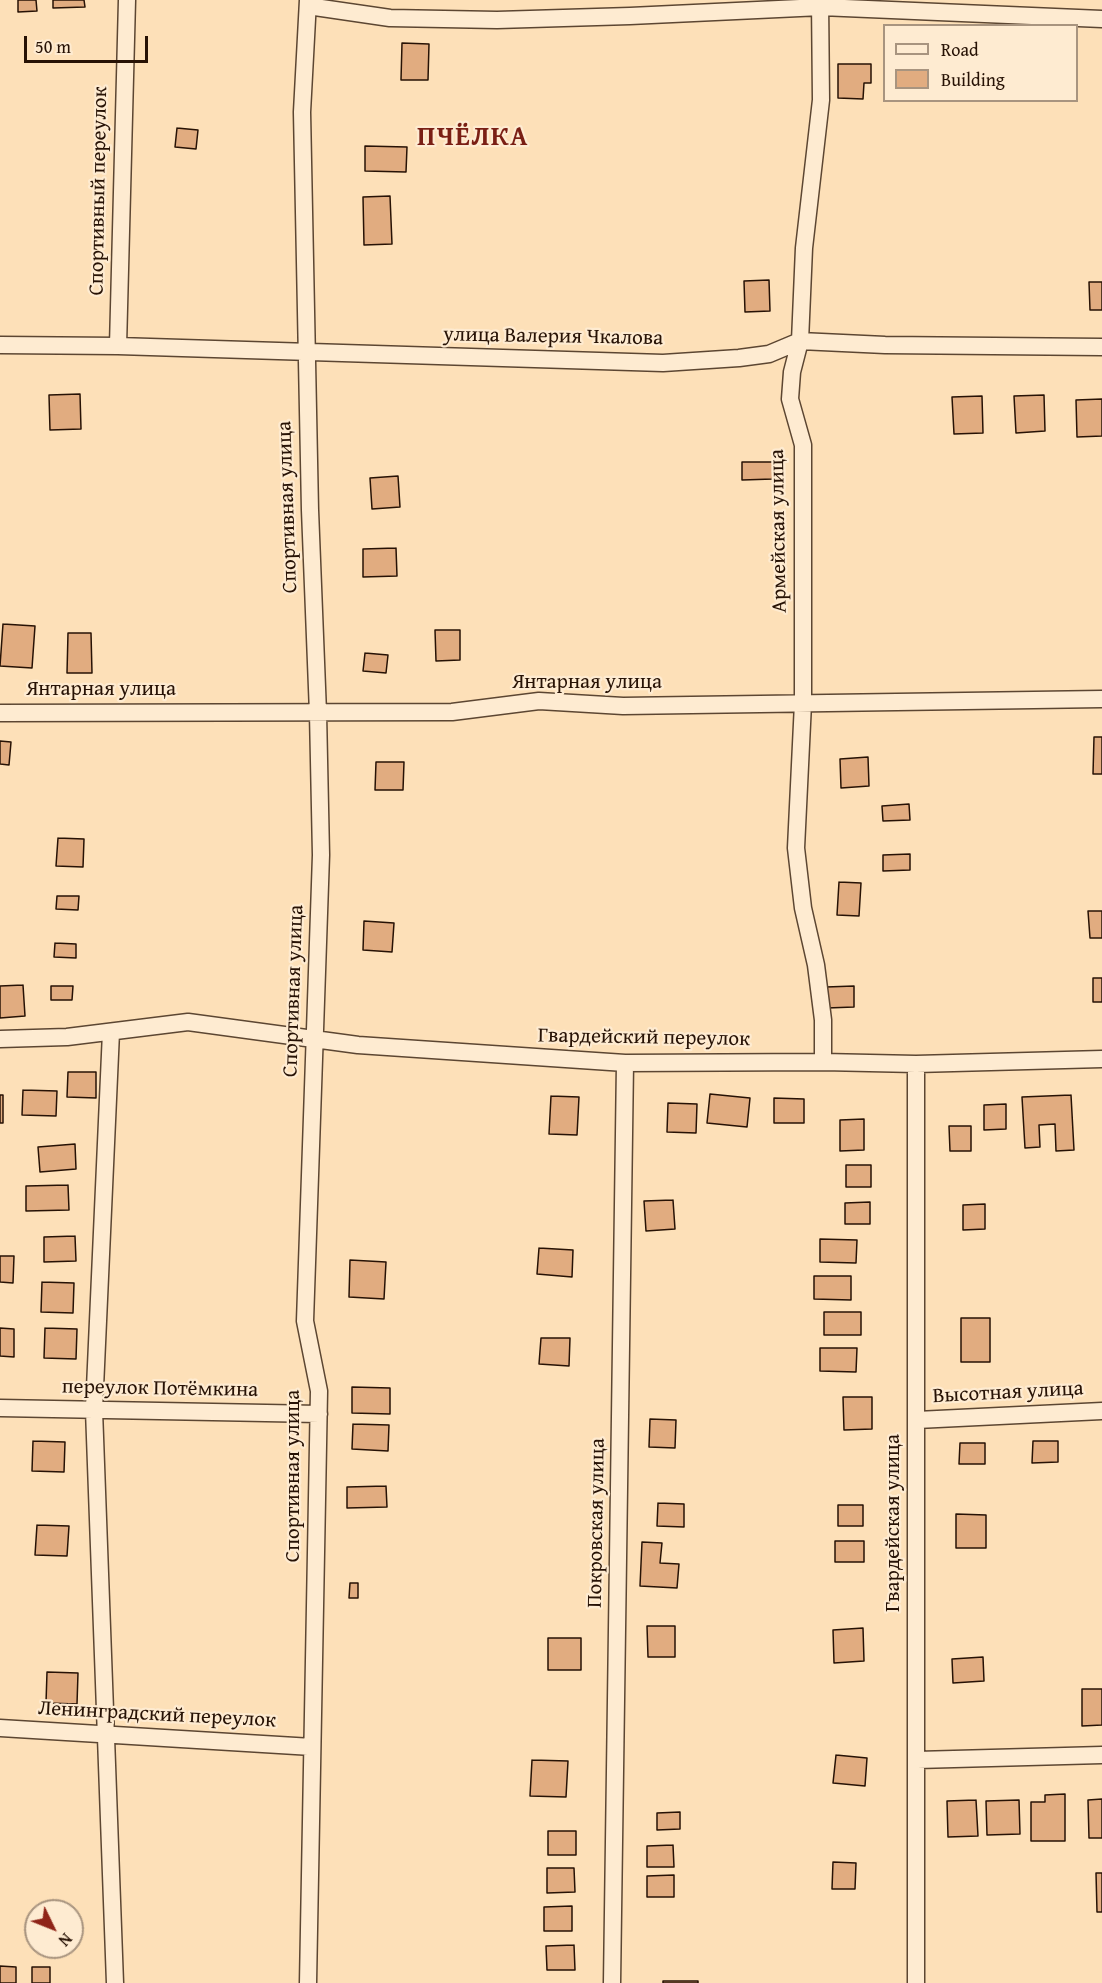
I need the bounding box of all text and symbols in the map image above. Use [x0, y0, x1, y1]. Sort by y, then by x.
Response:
scale bar [27, 24, 152, 62]
legend [883, 24, 1078, 102]
text: 50 m [35, 33, 71, 60]
text: Road [941, 36, 979, 63]
text: Building [941, 66, 1005, 93]
street label: Спортивный переулок [85, 86, 113, 296]
district label: ПЧЁЛКА [417, 122, 529, 154]
street label: улица Валерия Чкалова [443, 322, 663, 352]
street label: Спортивная улица [272, 420, 304, 594]
street label: Армейская улица [765, 449, 793, 613]
street label: Янтарная улица [512, 670, 662, 696]
street label: Янтарная улица [26, 677, 176, 703]
street label: Спортивная улица [278, 904, 310, 1078]
street label: Гвардейский переулок [538, 1024, 750, 1052]
street label: переулок Потёмкина [62, 1375, 258, 1403]
street label: Высотная улица [932, 1376, 1084, 1410]
street label: Спортивная улица [281, 1390, 307, 1562]
street label: Гвардейская улица [881, 1434, 907, 1612]
street label: Покровская улица [583, 1438, 611, 1608]
street label: Ленинградский переулок [37, 1696, 277, 1734]
north arrow [24, 1899, 84, 1959]
text: N [53, 1928, 78, 1952]

